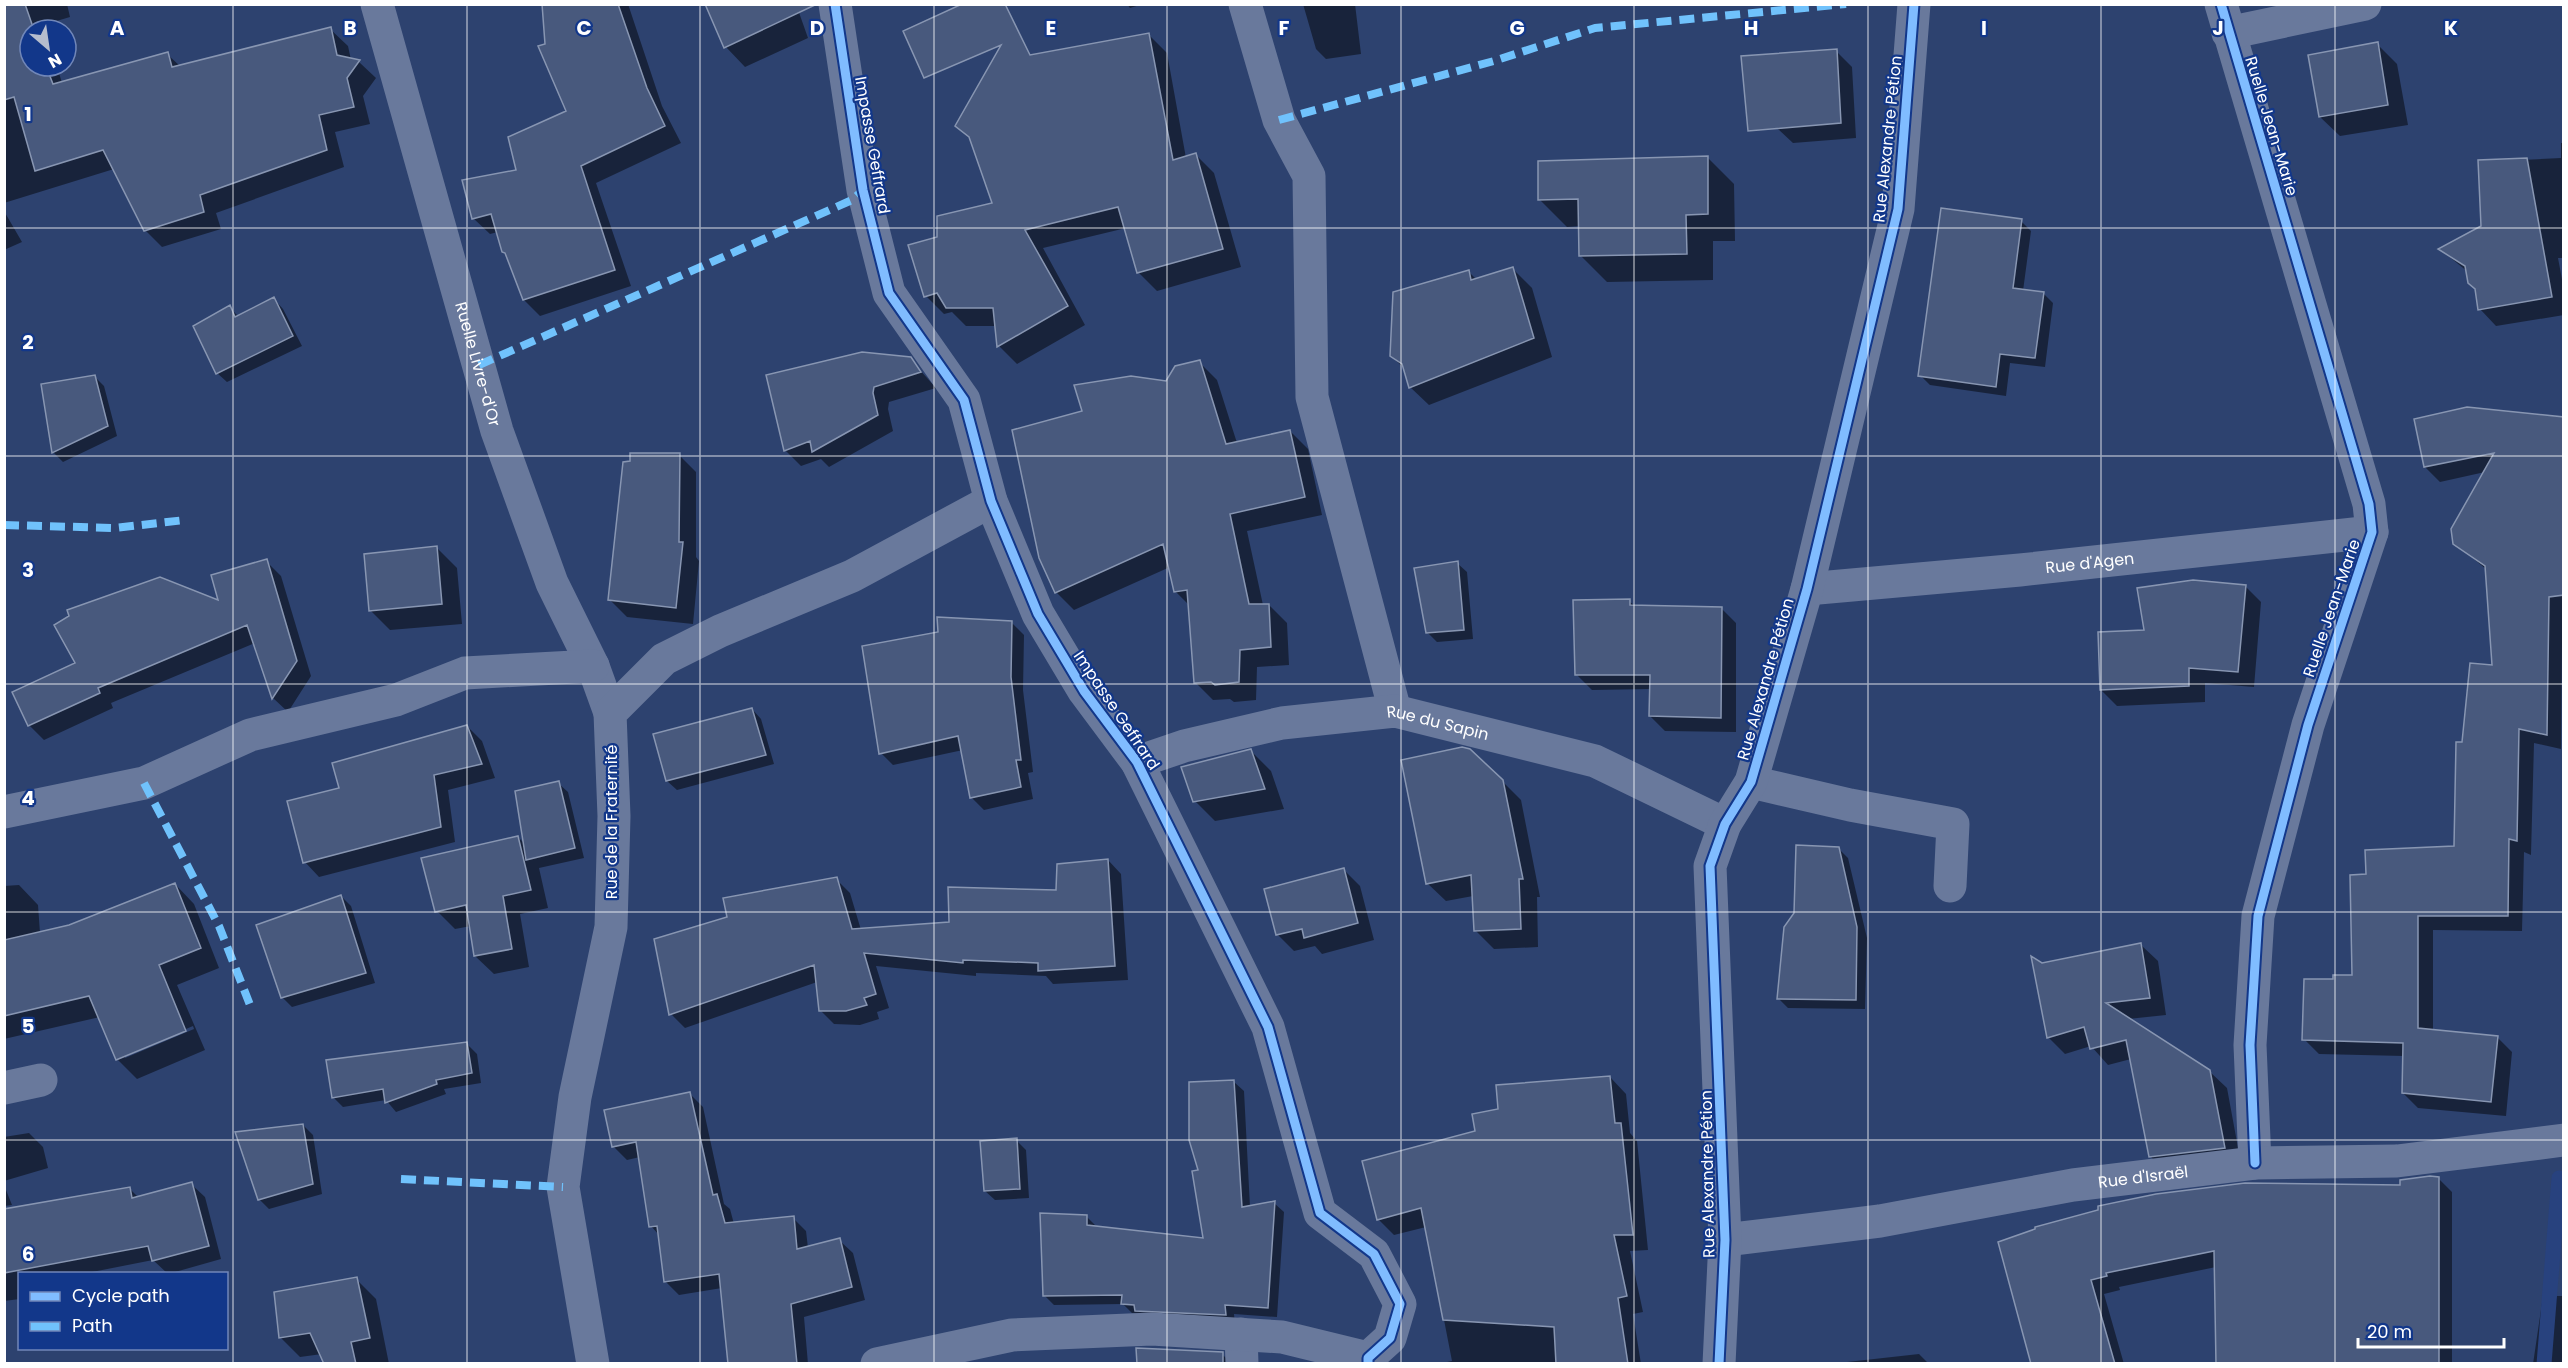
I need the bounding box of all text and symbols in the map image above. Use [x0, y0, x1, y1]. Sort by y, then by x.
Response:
text: A [110, 14, 125, 42]
text: B [343, 14, 357, 42]
text: C [576, 14, 592, 42]
text: D [810, 14, 824, 42]
text: E [1046, 14, 1056, 42]
text: F [1279, 14, 1290, 42]
text: G [1509, 14, 1525, 42]
text: H [1744, 14, 1758, 42]
text: I [1981, 14, 1987, 42]
text: J [2212, 14, 2224, 42]
text: K [2444, 14, 2458, 42]
north arrow [18, 18, 78, 78]
text: N [44, 48, 66, 74]
street label: Rue Alexandre Pétion [1867, 54, 1908, 224]
street label: Ruelle Jean-Marie [2239, 54, 2304, 199]
street label: Impasse Geffrard [849, 74, 896, 216]
text: 1 [24, 100, 32, 128]
street label: Ruelle Livre-d'Or [449, 299, 506, 429]
text: 2 [22, 328, 34, 356]
street label: Ruelle Jean-Marie [2297, 536, 2366, 680]
street label: Rue d'Agen [2044, 547, 2135, 579]
text: 3 [22, 556, 34, 584]
street label: Rue Alexandre Pétion [1731, 595, 1800, 763]
street label: Impasse Geffrard [1068, 646, 1165, 775]
street label: Rue du Sapin [1386, 700, 1491, 746]
street label: Rue de la Fraternité [600, 745, 623, 899]
text: 4 [21, 784, 35, 812]
text: 5 [22, 1012, 35, 1040]
street label: Rue Alexandre Pétion [1695, 1090, 1720, 1258]
street label: Rue d'Israël [2097, 1160, 2189, 1194]
text: 6 [22, 1240, 34, 1268]
legend [18, 1272, 228, 1350]
text: Cycle path [72, 1283, 170, 1308]
scale bar [2358, 1311, 2504, 1349]
text: Path [72, 1313, 113, 1338]
text: 20 m [2367, 1319, 2412, 1344]

